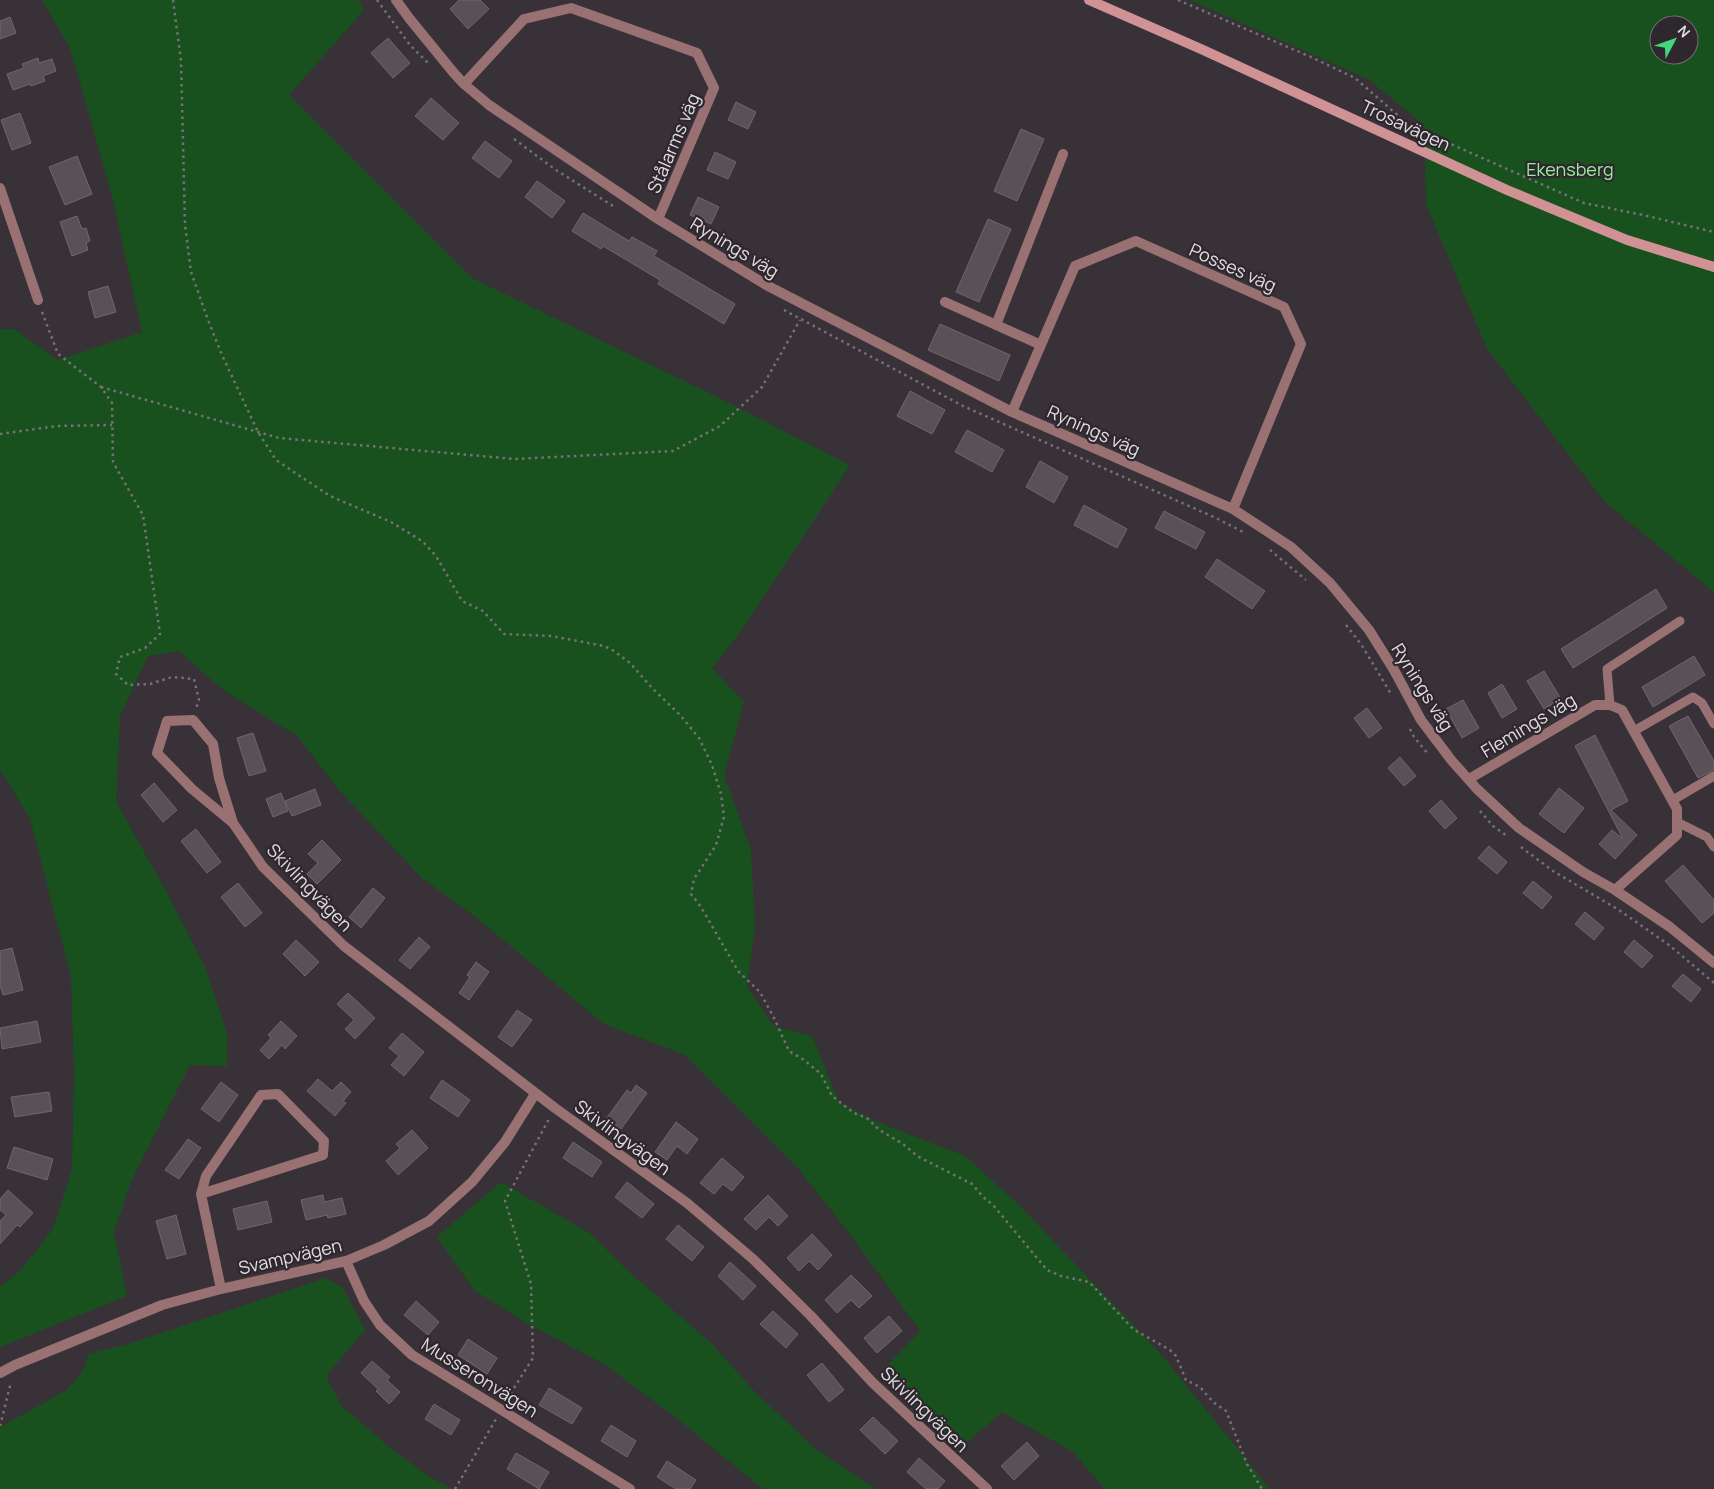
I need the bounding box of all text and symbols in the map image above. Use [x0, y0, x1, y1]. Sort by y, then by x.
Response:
north arrow [1649, 15, 1699, 65]
text: N [1674, 21, 1695, 41]
street label: Stålarms väg [641, 89, 705, 197]
street label: Trosavägen [1357, 94, 1455, 156]
park label: Ekensberg [1526, 157, 1614, 181]
street label: Rynings väg [686, 211, 784, 283]
street label: Posses väg [1186, 237, 1280, 297]
street label: Rynings väg [1044, 399, 1144, 461]
street label: Rynings väg [1386, 638, 1460, 736]
street label: Flemings väg [1476, 687, 1580, 763]
street label: Skivlingvägen [262, 838, 358, 936]
street label: Skivlingvägen [570, 1094, 676, 1180]
street label: Svampvägen [236, 1232, 344, 1280]
street label: Musseronvägen [417, 1332, 543, 1422]
street label: Skivlingvägen [876, 1361, 974, 1457]

